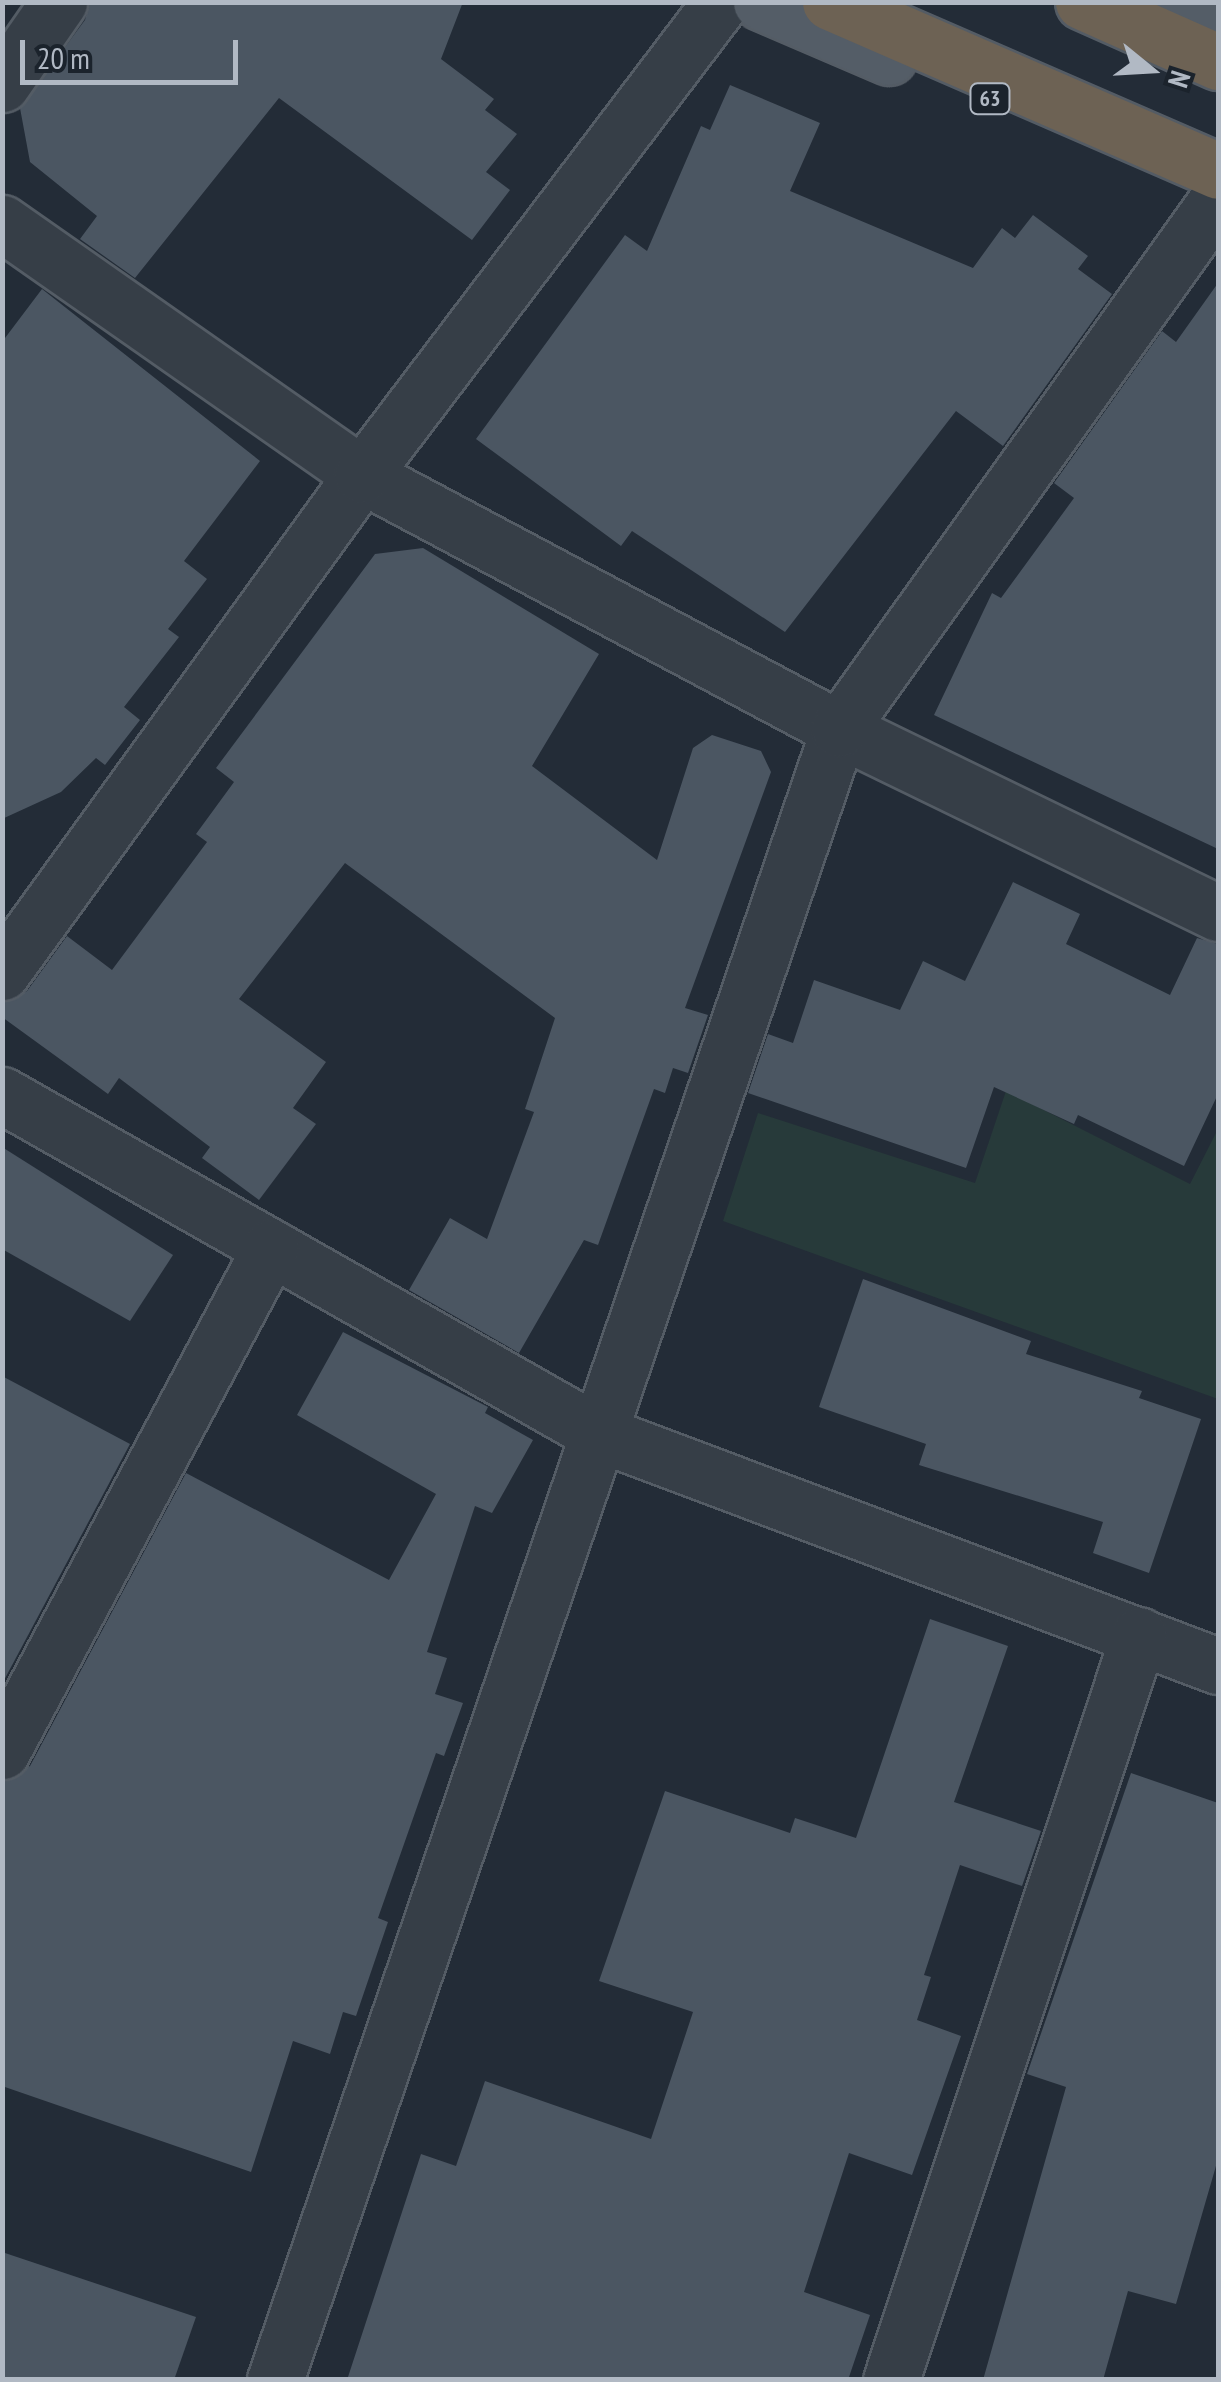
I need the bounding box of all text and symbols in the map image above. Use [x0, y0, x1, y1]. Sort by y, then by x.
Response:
scale bar [25, 20, 242, 82]
north arrow [1101, 20, 1201, 120]
text: 20 m [37, 38, 90, 77]
text: N [1160, 67, 1200, 92]
road number: 63 [968, 82, 1012, 116]

